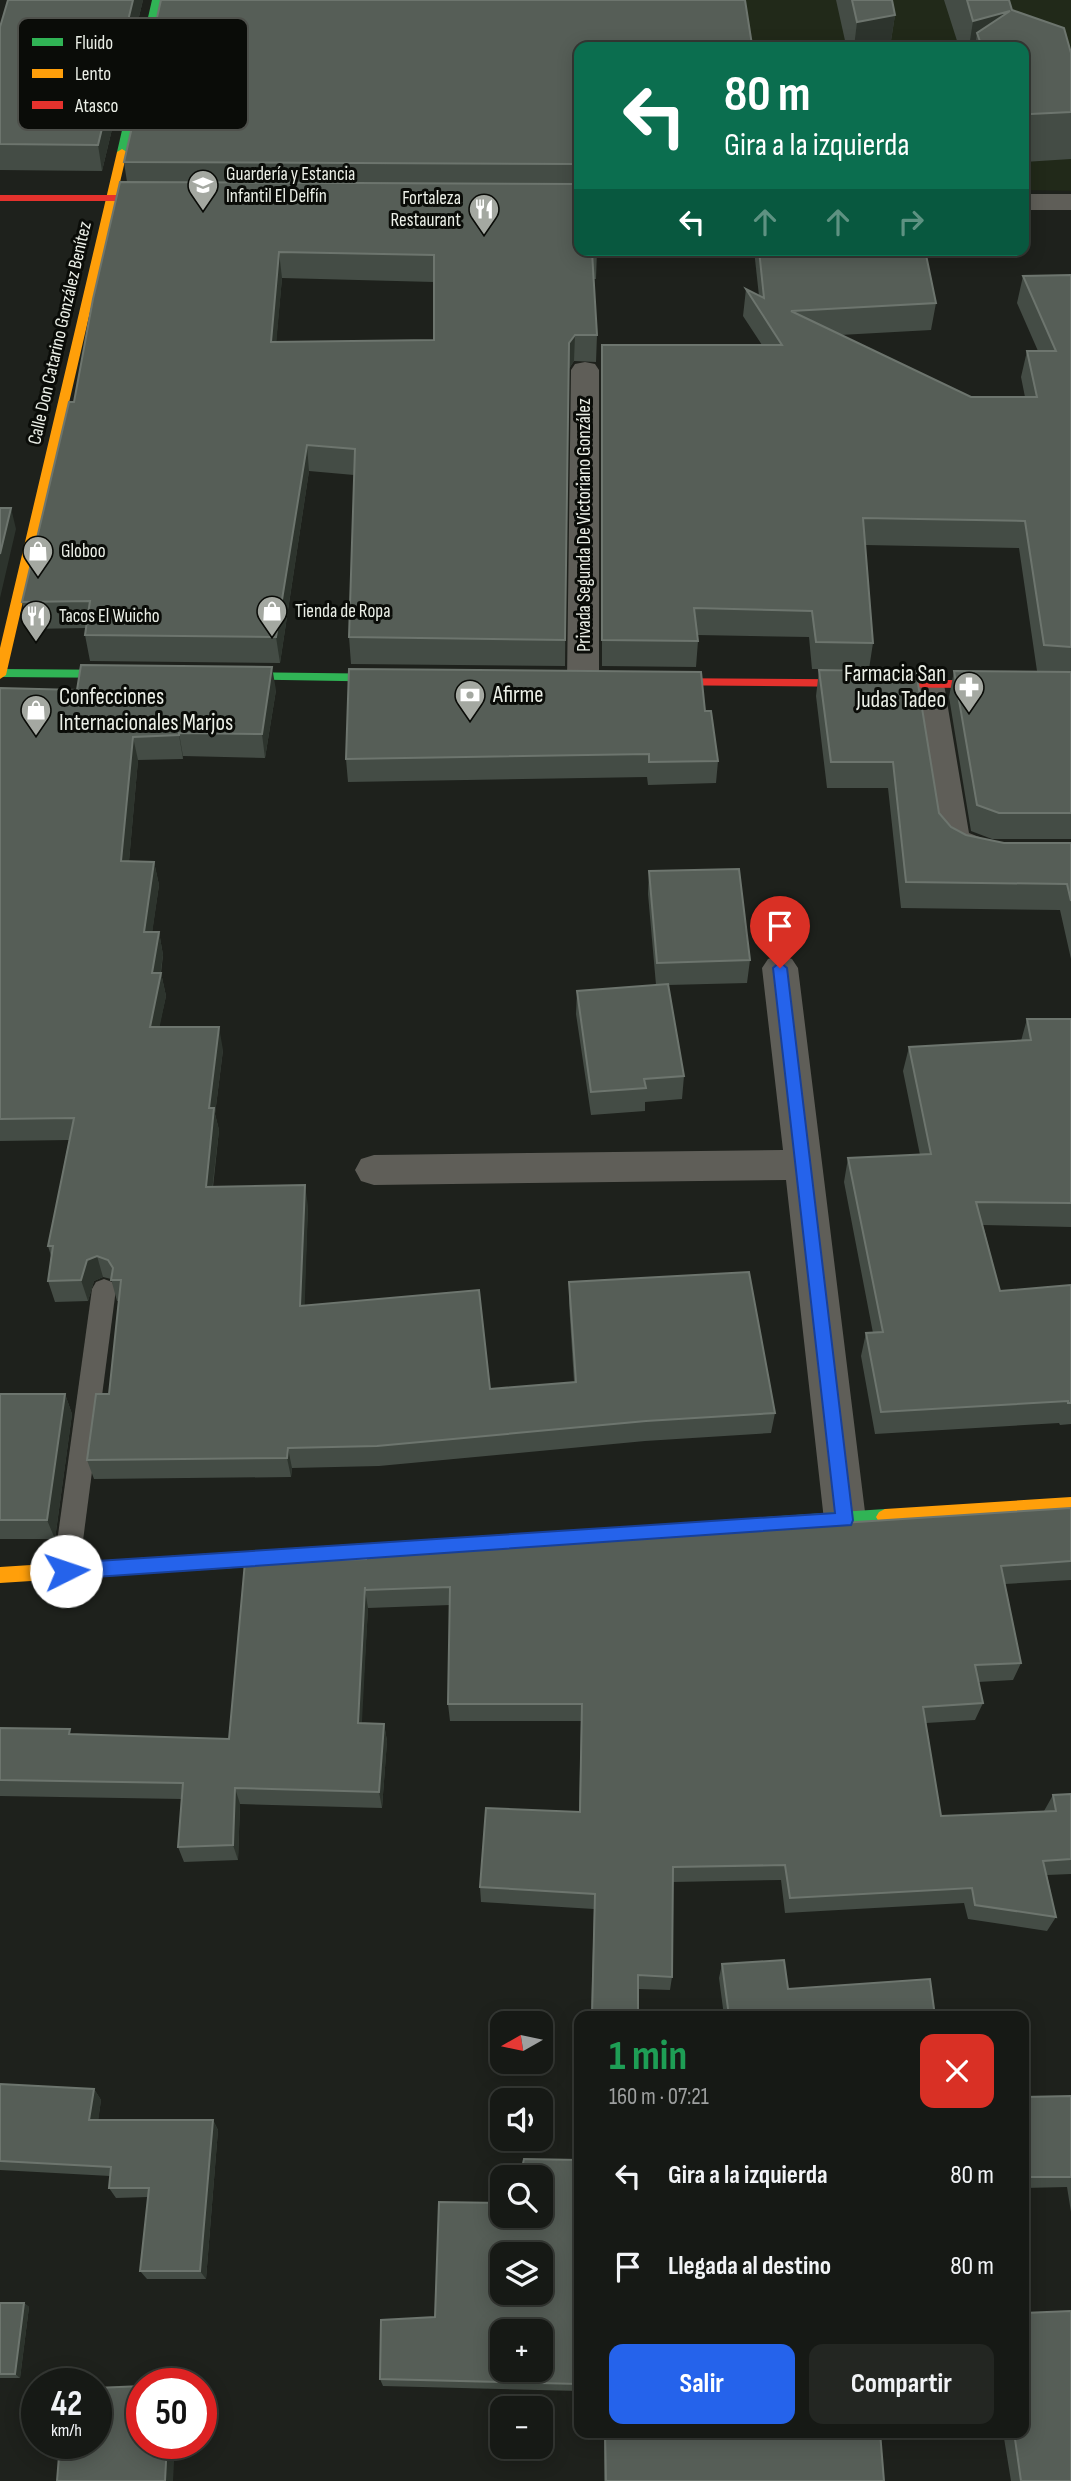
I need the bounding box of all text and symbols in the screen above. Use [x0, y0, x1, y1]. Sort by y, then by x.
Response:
legend [18, 18, 248, 130]
text: Fluido [75, 32, 113, 55]
text: Lento [75, 63, 111, 86]
text: 80 m [724, 66, 811, 125]
icon: left [609, 70, 700, 161]
text: Atasco [74, 95, 118, 118]
text: Gira a la izquierda [724, 126, 910, 165]
place label: Guardería y Estancia Infantil El Delfín [226, 163, 355, 208]
school or university icon: Guardería y Estancia Infantil El Delfín [186, 168, 220, 212]
place label: Fortaleza Restaurant [391, 187, 461, 232]
restaurant icon: Fortaleza Restaurant [467, 192, 501, 236]
icon: left [673, 203, 711, 241]
icon: ahead [746, 203, 784, 241]
icon: ahead [819, 203, 857, 241]
icon: right [892, 203, 930, 241]
street label: Calle Don Catarino González Benítez [23, 219, 97, 447]
street label: Privada Segunda De Victoriano González [573, 398, 596, 652]
shop icon: Globoo [21, 534, 55, 578]
place label: Globoo [61, 540, 106, 563]
shop icon: Tienda de Ropa [255, 594, 289, 638]
restaurant icon: Tacos El Wuicho [19, 599, 53, 643]
place label: Tienda de Ropa [295, 600, 390, 623]
place label: Tacos El Wuicho [59, 605, 160, 628]
place label: Farmacia San Judas Tadeo [844, 660, 946, 714]
pharmacy icon: Farmacia San Judas Tadeo [952, 670, 986, 714]
bank icon: Afirme [453, 678, 487, 722]
place label: Afirme [492, 681, 544, 709]
place label: Confecciones Internacionales Marjos [59, 683, 233, 737]
shop icon: Confecciones Internacionales Marjos [19, 693, 53, 737]
pin [750, 896, 810, 968]
icon: arrive [761, 907, 799, 945]
position arrow [29, 1534, 103, 1608]
north arrow [490, 2011, 553, 2074]
map controls [490, 2011, 553, 2459]
text: 1 min [609, 2031, 687, 2082]
button: close [920, 2034, 994, 2108]
text: 160 m · 07:21 [609, 2083, 709, 2111]
button: sound [490, 2088, 553, 2151]
icon: left [609, 2157, 647, 2195]
text: Gira a la izquierda [668, 2160, 828, 2191]
text: 80 m [950, 2160, 994, 2191]
button: search [490, 2165, 553, 2228]
button: layers [490, 2242, 553, 2305]
icon: arrive [609, 2248, 647, 2286]
text: Llegada al destino [668, 2251, 831, 2282]
text: 80 m [950, 2251, 994, 2282]
button: + [490, 2319, 553, 2382]
button: Salir [609, 2344, 795, 2424]
button: Compartir [809, 2344, 994, 2424]
speed limit sign: 50 [126, 2368, 217, 2459]
text: 42 [51, 2383, 82, 2426]
button: − [490, 2396, 553, 2459]
text: km/h [51, 2420, 82, 2441]

